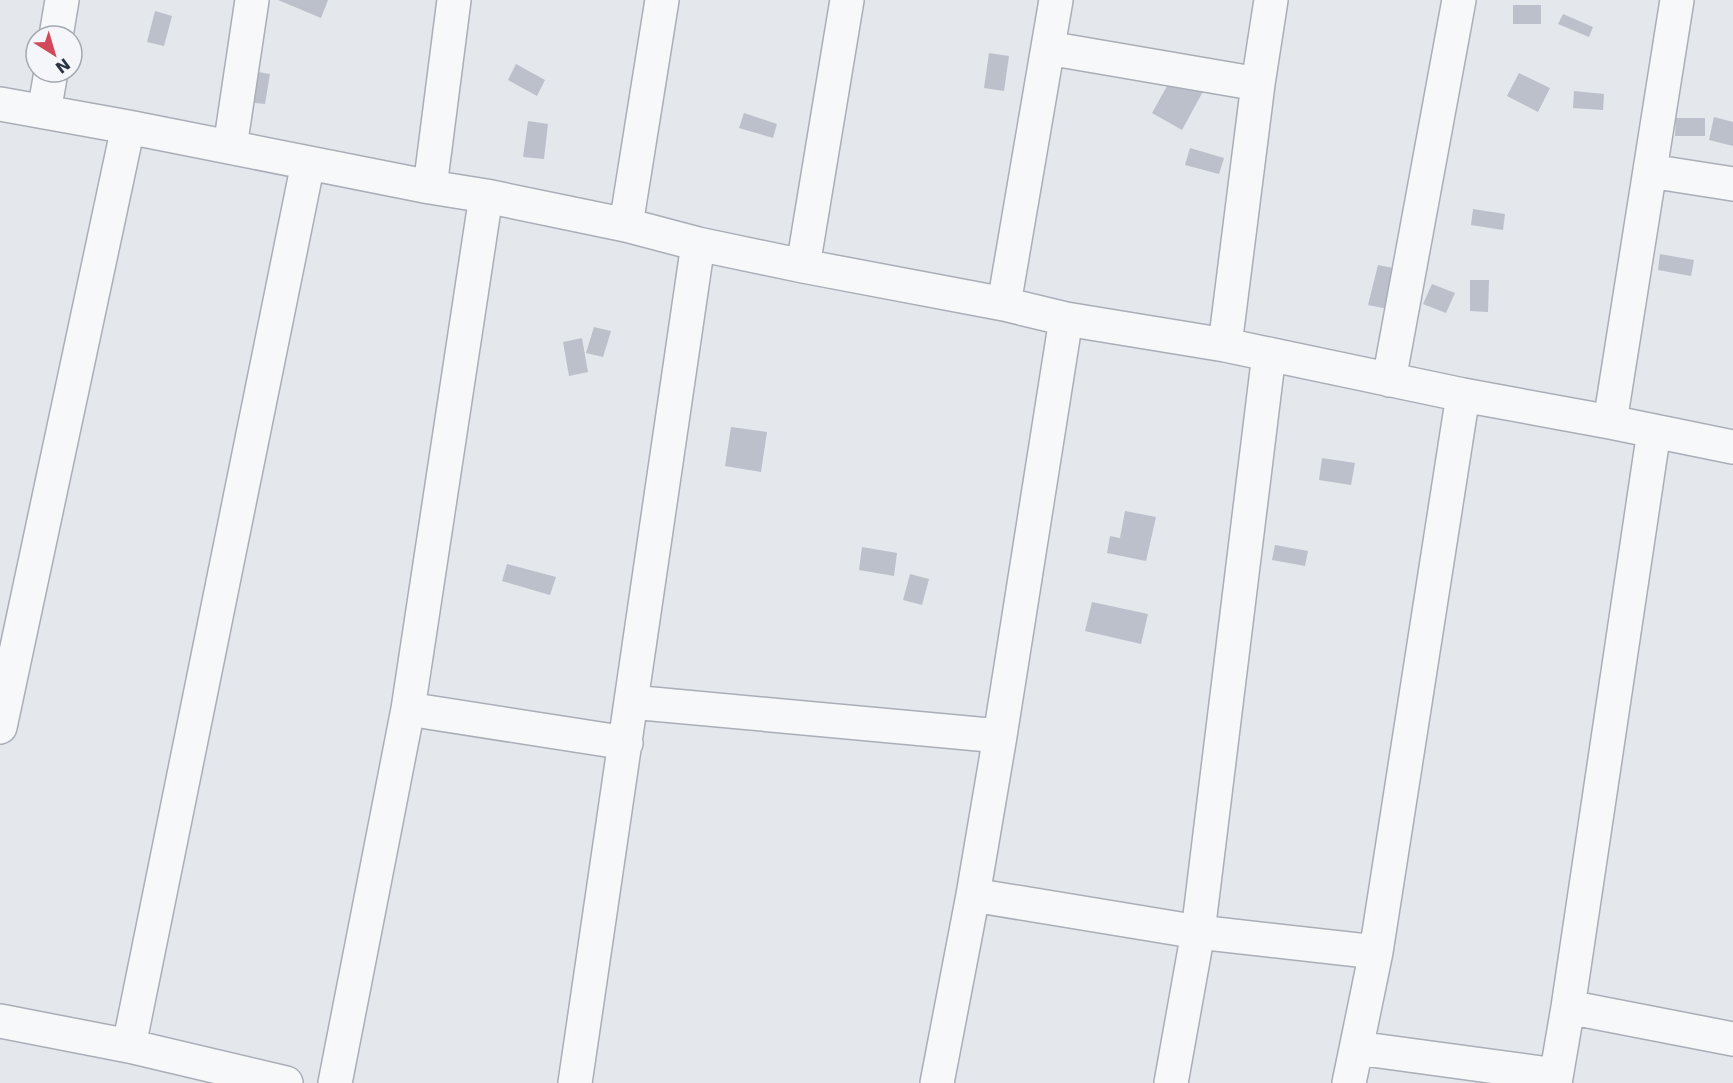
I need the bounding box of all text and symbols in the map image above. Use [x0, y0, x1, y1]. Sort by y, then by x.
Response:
north arrow [24, 24, 84, 84]
text: N [52, 54, 74, 77]

